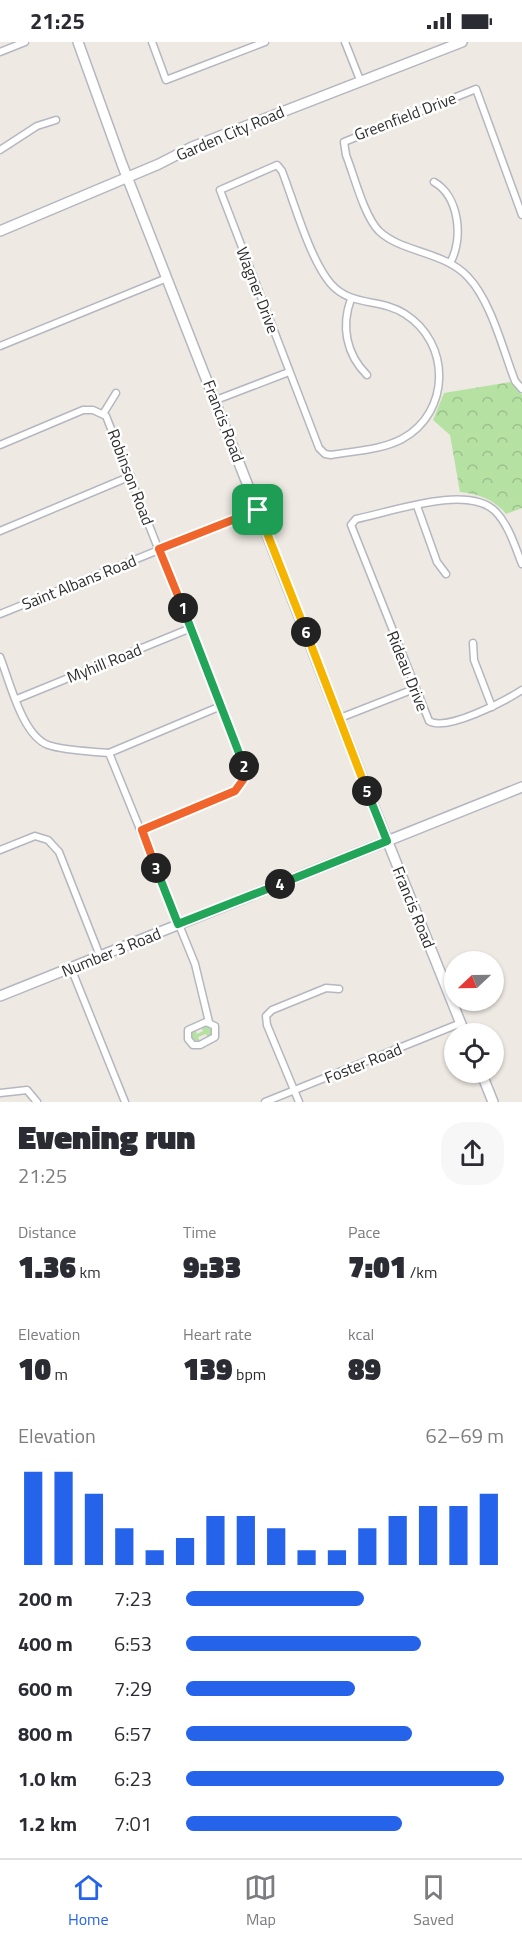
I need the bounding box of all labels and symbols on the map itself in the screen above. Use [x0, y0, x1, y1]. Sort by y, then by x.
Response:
street label: Greenfield Drive [350, 86, 460, 146]
street label: Garden City Road [172, 99, 288, 167]
street label: Wagner Drive [231, 243, 285, 337]
street label: Francis Road [197, 376, 251, 466]
street label: Robinson Road [102, 425, 160, 529]
pin [232, 484, 283, 535]
street label: Saint Albans Road [18, 548, 140, 616]
pin: 1 [168, 593, 198, 623]
pin: 6 [291, 617, 321, 647]
street label: Rideau Drive [381, 627, 435, 715]
street label: Myhill Road [63, 637, 145, 689]
pin: 2 [229, 751, 259, 781]
pin: 5 [352, 776, 382, 806]
pin: 3 [141, 853, 171, 883]
street label: Francis Road [387, 862, 441, 952]
pin: 4 [265, 869, 295, 899]
street label: Number 3 Road [58, 921, 164, 983]
north arrow [444, 951, 504, 1011]
street label: Foster Road [321, 1037, 405, 1089]

